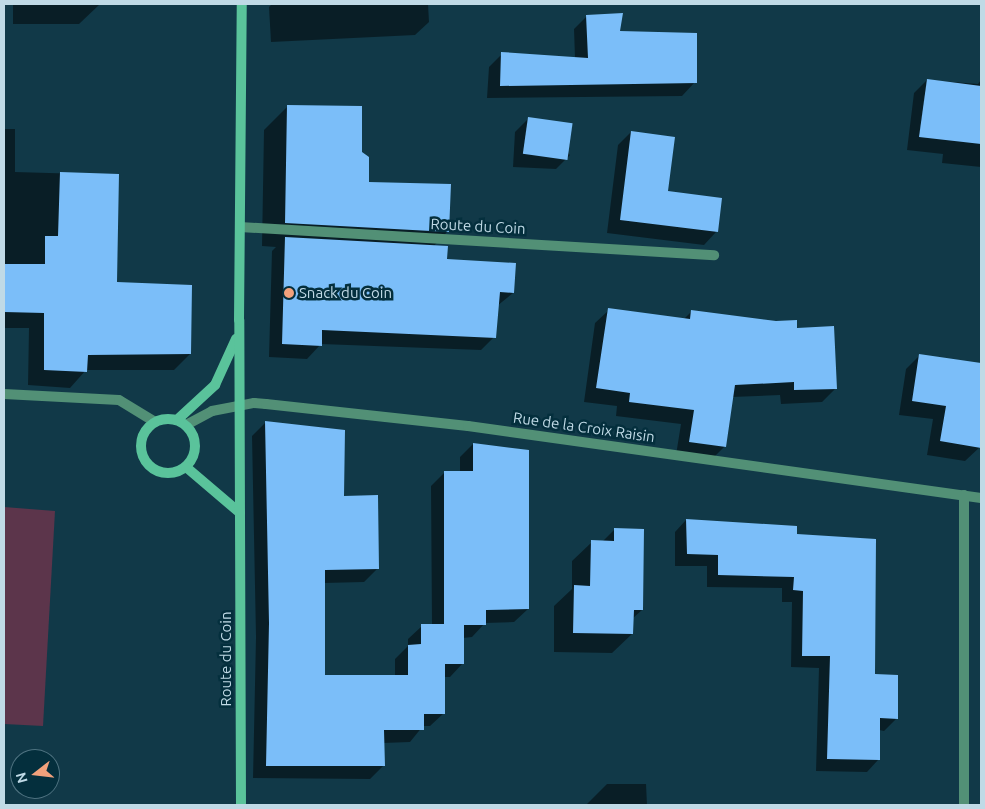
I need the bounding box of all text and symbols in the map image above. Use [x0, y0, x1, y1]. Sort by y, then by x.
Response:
street label: Route du Coin [430, 215, 526, 237]
place label: Snack du Coin [299, 284, 392, 302]
marker: Snack du Coin [283, 287, 295, 299]
street label: Rue de la Croix Raisin [512, 408, 656, 446]
street label: Route du Coin [217, 611, 235, 707]
north arrow [10, 749, 60, 799]
text: N [12, 771, 31, 785]

